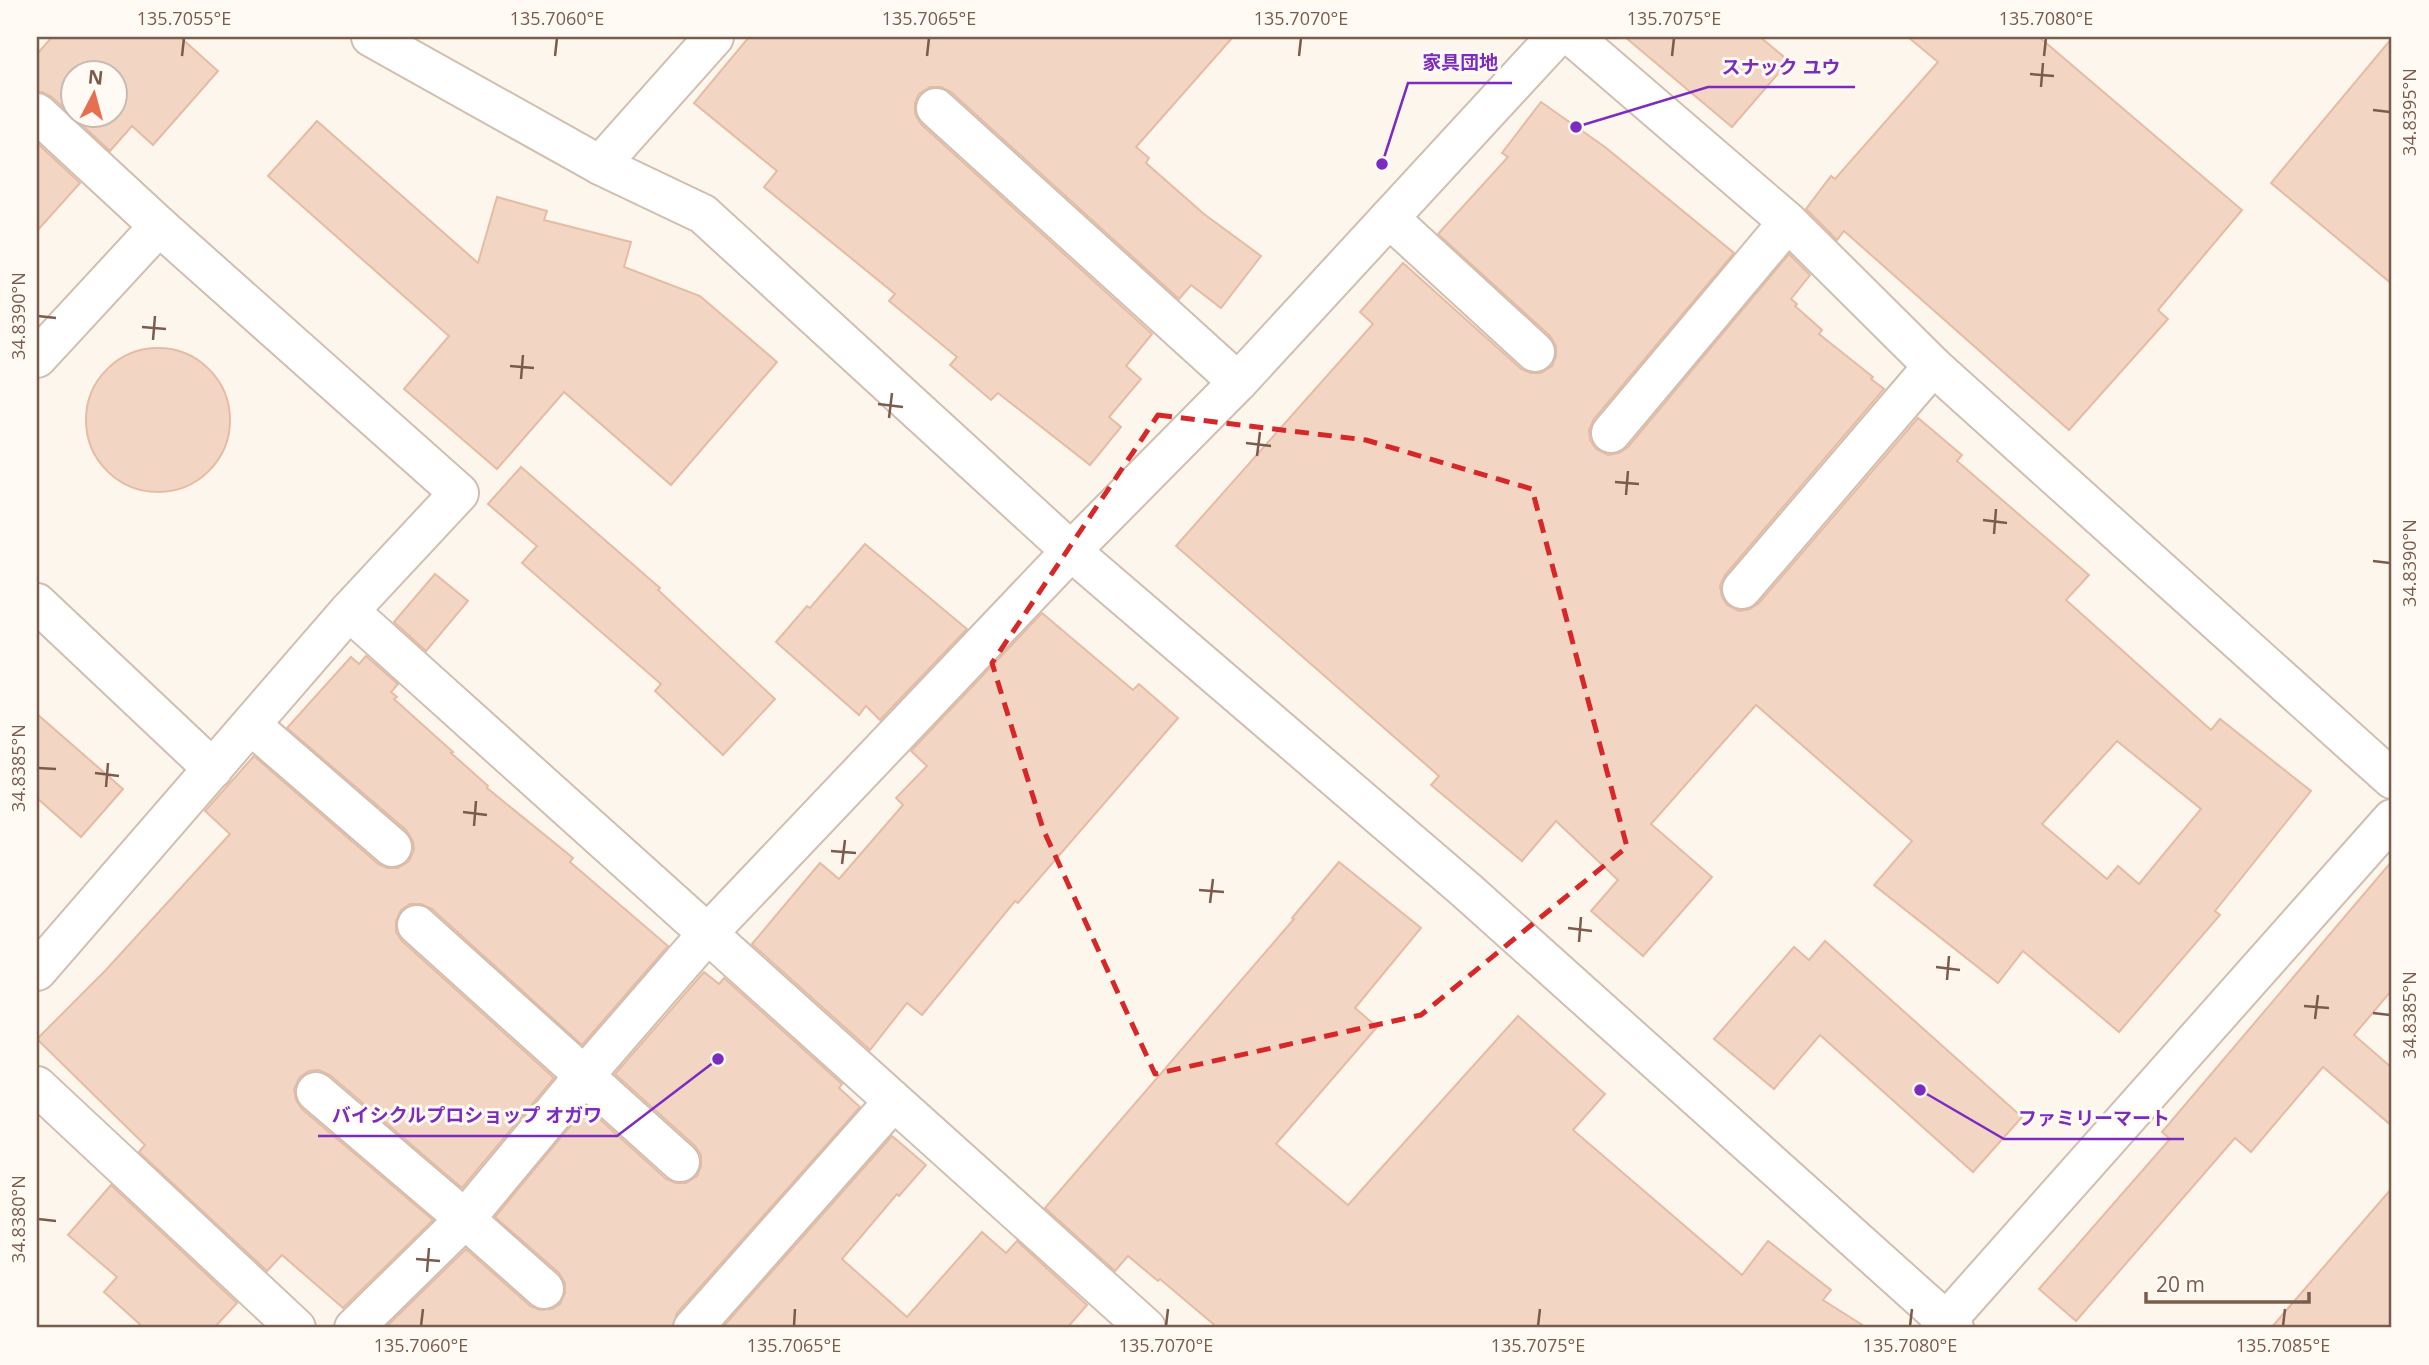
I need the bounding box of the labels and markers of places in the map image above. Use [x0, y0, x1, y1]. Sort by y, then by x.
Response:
callout: 家具団地 [1408, 43, 1512, 83]
callout: スナック ユウ [1708, 47, 1855, 87]
callout: バイシクルプロショップ オガワ [318, 1096, 617, 1136]
callout: ファミリーマート [2004, 1099, 2184, 1139]

